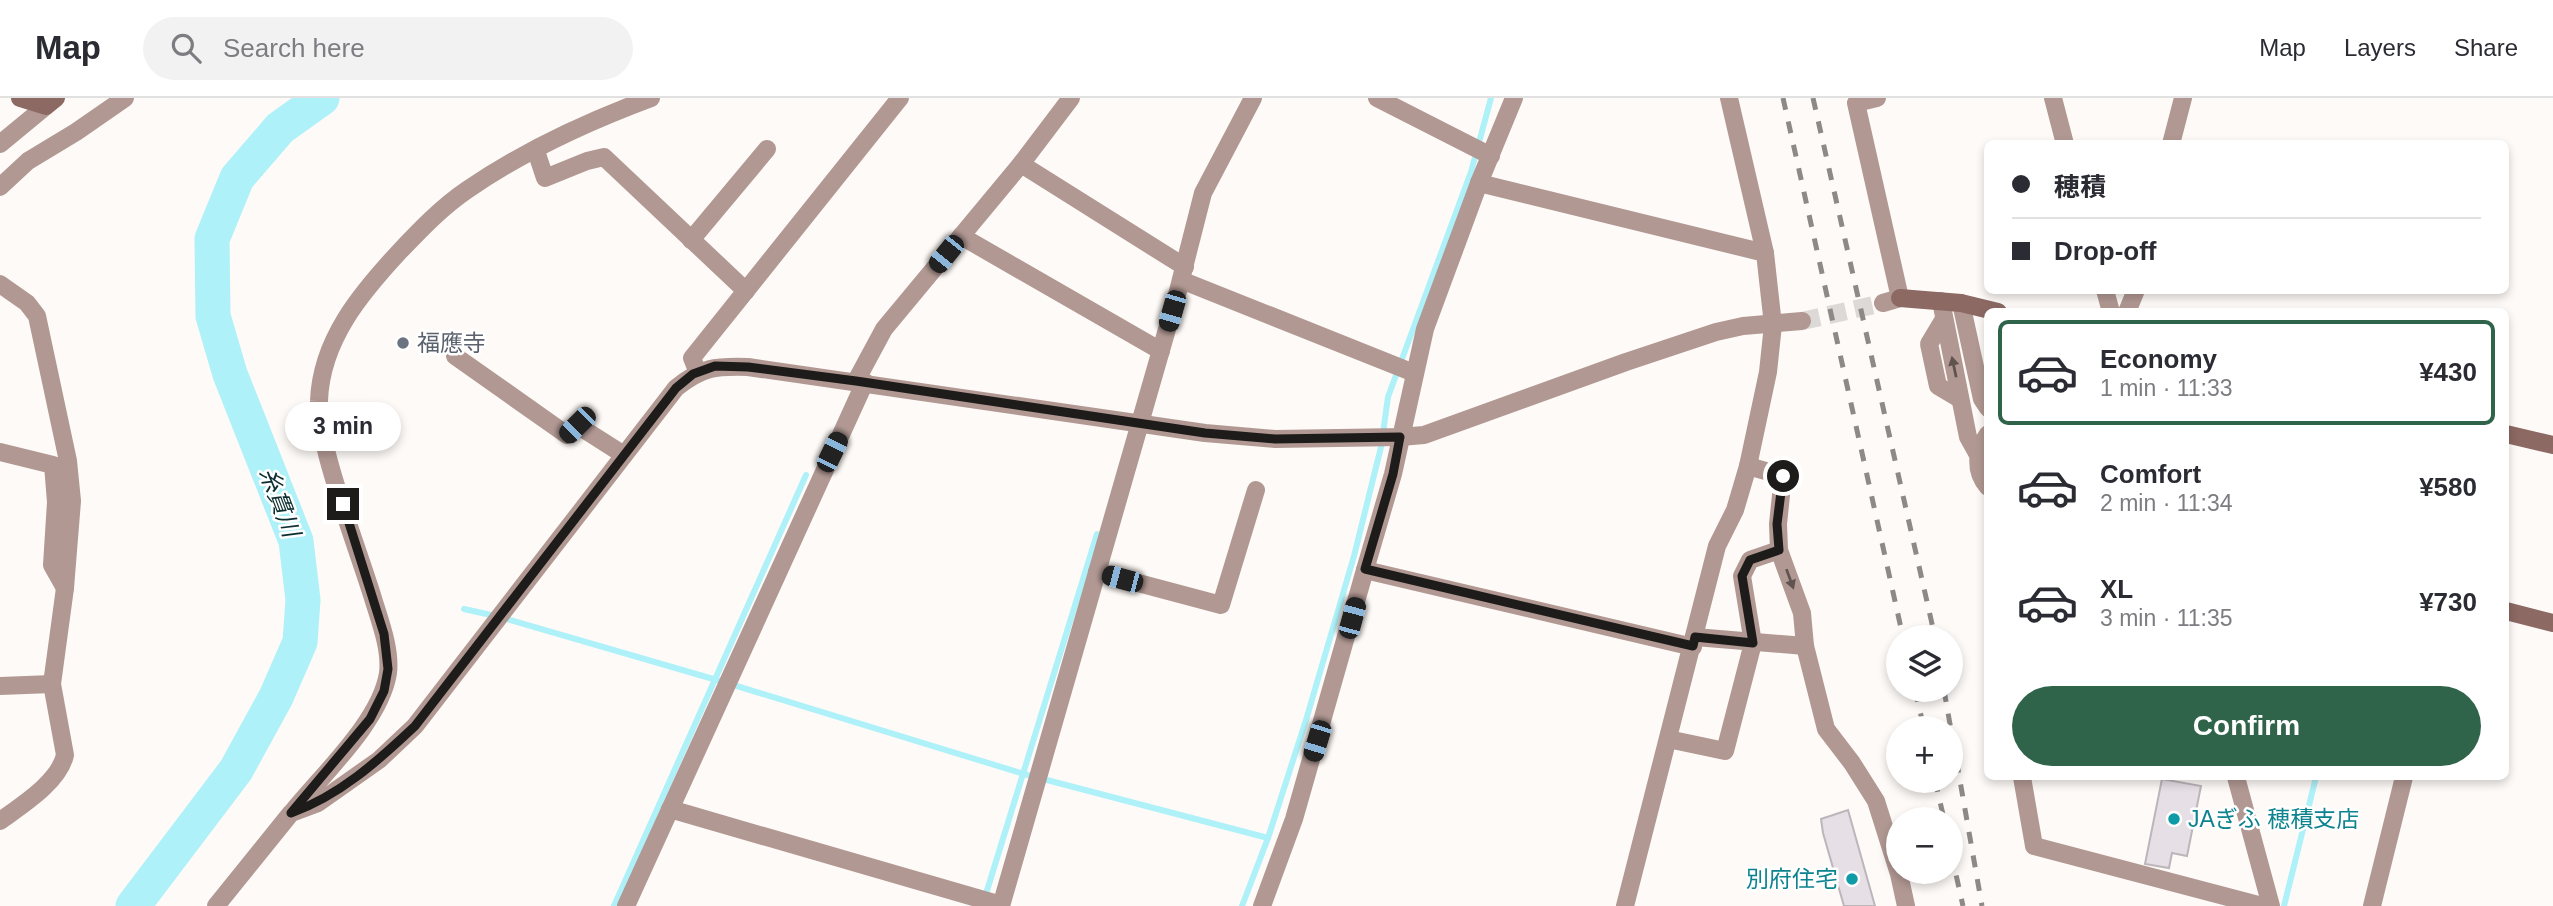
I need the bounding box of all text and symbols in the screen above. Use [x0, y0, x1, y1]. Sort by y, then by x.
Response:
search box [143, 17, 633, 80]
text: Map [35, 29, 101, 66]
icon: search [167, 29, 205, 67]
text: Search here [223, 33, 365, 63]
text: Map [2259, 34, 2306, 61]
text: Layers [2344, 34, 2416, 61]
text: Share [2454, 34, 2518, 61]
text: 穂積 [2054, 172, 2106, 202]
car [925, 231, 968, 277]
text: Drop-off [2054, 236, 2157, 266]
car [1157, 288, 1188, 334]
place label: 福應寺 [417, 330, 486, 356]
marker: 福應寺 [395, 335, 411, 351]
icon: car [2016, 341, 2079, 404]
text: Economy [2100, 344, 2217, 374]
one-way arrow [1948, 356, 1959, 378]
text: ¥430 [2419, 357, 2477, 387]
text: 1 min · 11:33 [2100, 375, 2233, 401]
callout: 3 min [285, 402, 401, 452]
car [555, 403, 600, 447]
text: 3 min [313, 413, 373, 439]
car [814, 429, 851, 475]
icon: car [2016, 456, 2079, 519]
text: Comfort [2100, 459, 2201, 489]
route start [1767, 460, 1799, 492]
water label: 糸貫川 [254, 464, 307, 543]
text: ¥580 [2419, 472, 2477, 502]
route end [327, 488, 359, 520]
text: 2 min · 11:34 [2100, 490, 2233, 516]
car [1099, 563, 1146, 595]
one-way arrow [1784, 569, 1795, 590]
icon: car [2016, 571, 2079, 634]
text: XL [2100, 574, 2133, 604]
text: ¥730 [2419, 587, 2477, 617]
car [1337, 595, 1368, 641]
text: 3 min · 11:35 [2100, 605, 2233, 631]
map controls [1886, 625, 1963, 884]
button: layers [1886, 625, 1963, 702]
button: Confirm [2012, 686, 2481, 766]
button: + [1886, 716, 1963, 793]
car [1301, 718, 1334, 764]
place label: JAぎふ 穂積支店 [2188, 806, 2359, 832]
button: − [1886, 807, 1963, 884]
marker: JAぎふ 穂積支店 [2166, 811, 2182, 827]
place label: 別府住宅 [1746, 866, 1838, 892]
marker: 別府住宅 [1844, 871, 1860, 887]

